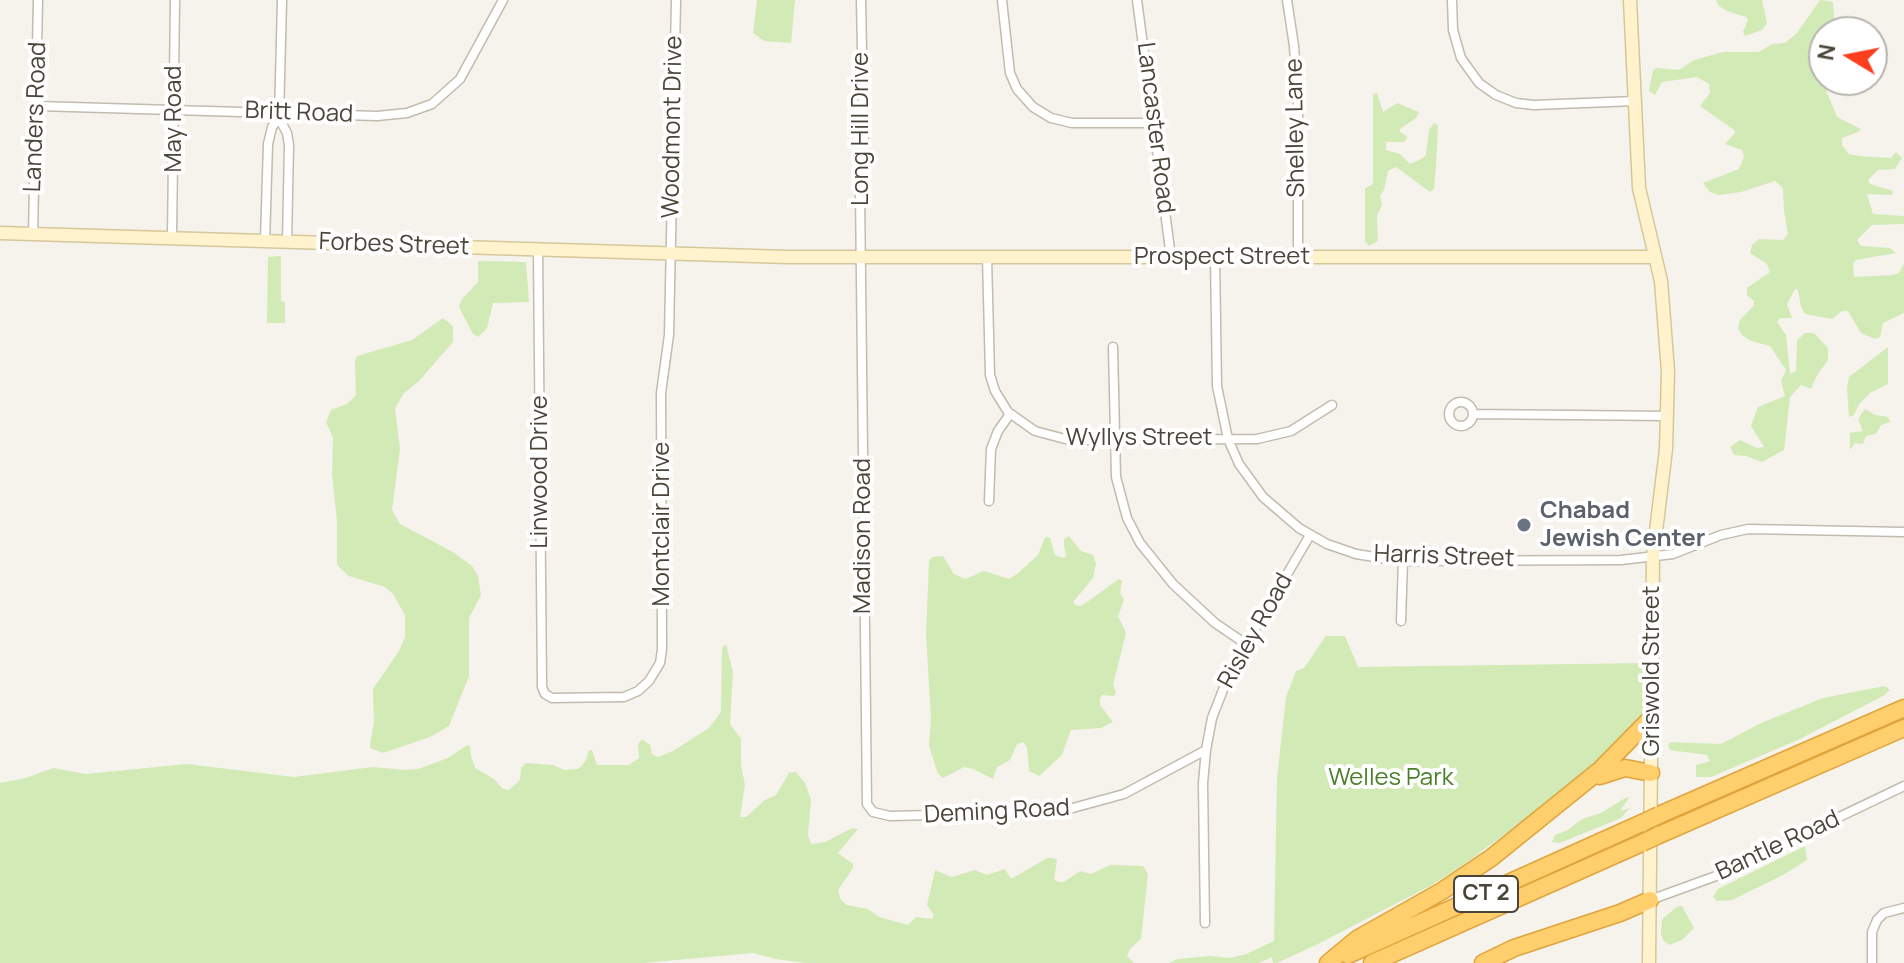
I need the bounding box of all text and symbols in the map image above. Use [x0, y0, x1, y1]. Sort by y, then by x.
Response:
north arrow [1808, 16, 1888, 96]
street label: Woodmont Drive [657, 35, 689, 219]
street label: Landers Road [19, 41, 53, 193]
street label: Lancaster Road [1130, 41, 1180, 215]
text: N [1810, 42, 1842, 63]
street label: Long Hill Drive [847, 52, 875, 206]
street label: Shelley Lane [1280, 58, 1312, 198]
street label: May Road [160, 65, 188, 173]
street label: Britt Road [244, 97, 354, 129]
street label: Forbes Street [318, 228, 470, 262]
street label: Prospect Street [1134, 243, 1310, 271]
street label: Linwood Drive [526, 395, 554, 549]
street label: Wyllys Street [1066, 424, 1212, 452]
street label: Montclair Drive [648, 442, 676, 606]
street label: Madison Road [849, 458, 877, 614]
place label: Chabad Jewish Center [1540, 497, 1705, 553]
marker: Chabad Jewish Center [1515, 516, 1533, 534]
street label: Harris Street [1373, 540, 1515, 574]
street label: Risley Road [1213, 568, 1299, 694]
street label: Griswold Street [1638, 586, 1666, 756]
park label: Welles Park [1328, 764, 1454, 792]
street label: Deming Road [923, 794, 1071, 830]
street label: Bantle Road [1712, 805, 1844, 887]
road number: CT 2 [1454, 876, 1518, 912]

